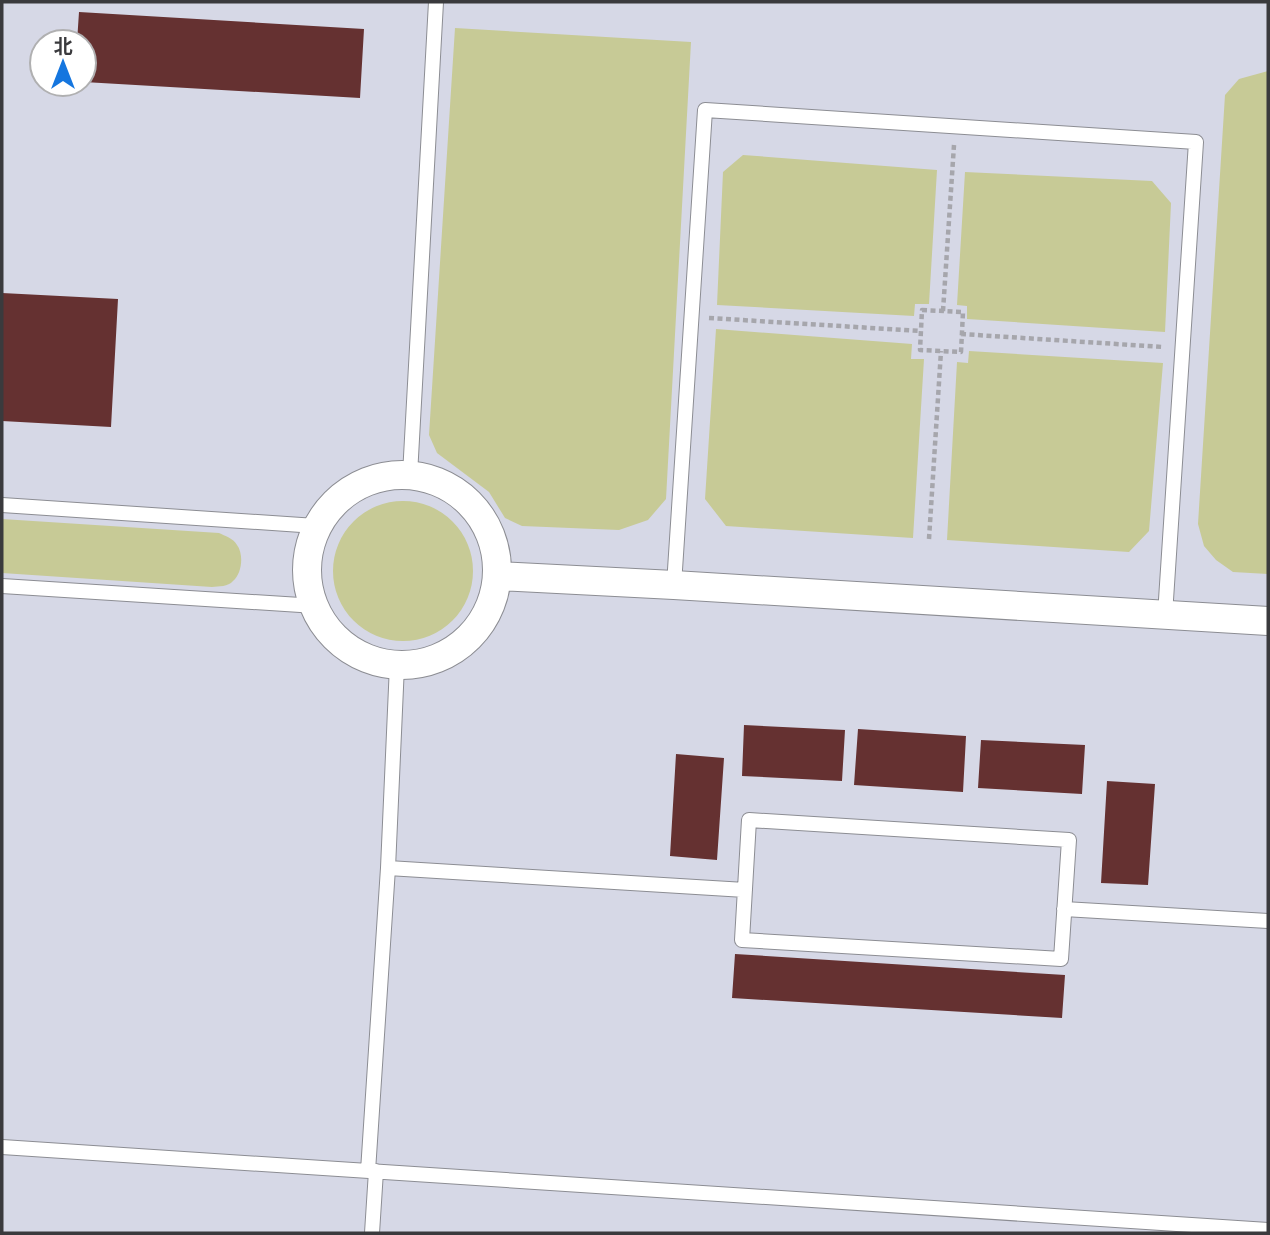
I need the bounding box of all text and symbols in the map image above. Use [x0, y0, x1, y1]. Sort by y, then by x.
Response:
north arrow [28, 28, 98, 98]
text: 北 [53, 34, 73, 57]

